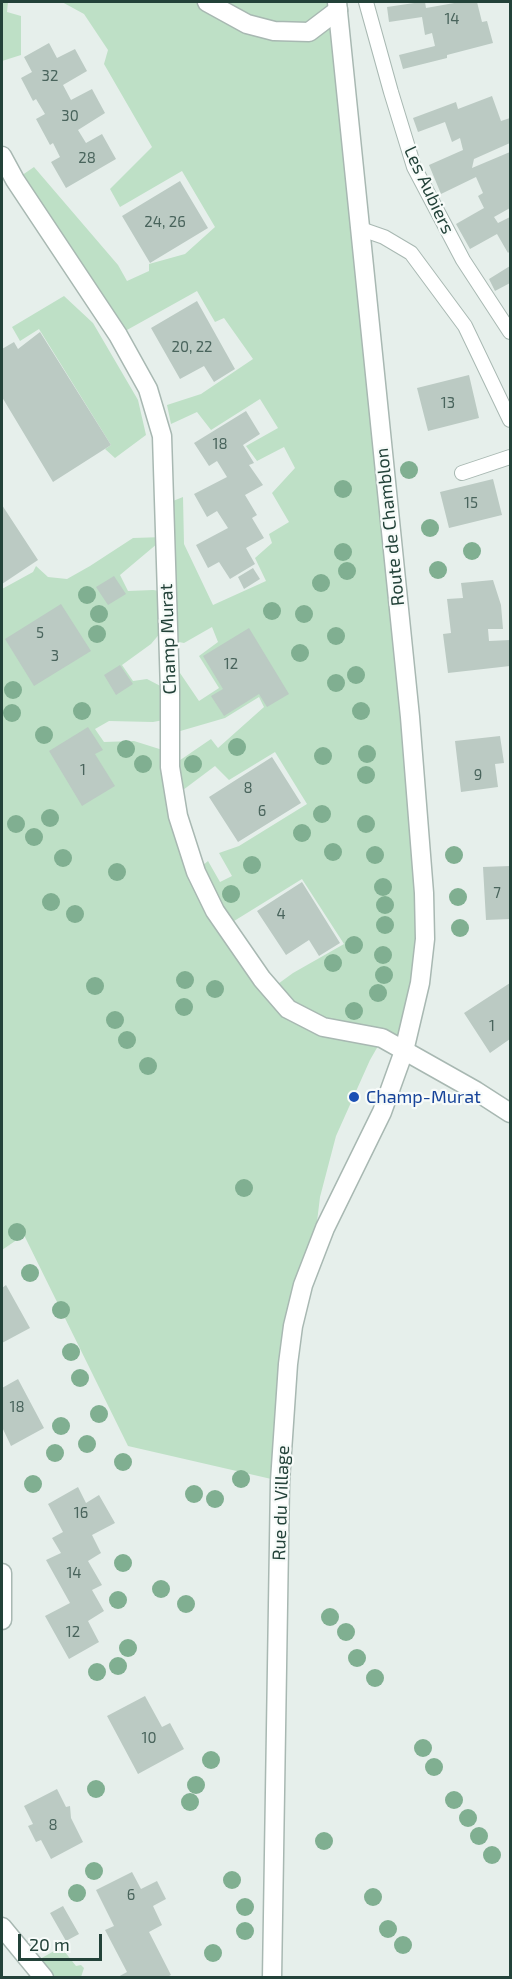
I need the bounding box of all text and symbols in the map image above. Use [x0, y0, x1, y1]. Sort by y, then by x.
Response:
house number: 14 [444, 10, 460, 28]
house number: 32 [42, 67, 58, 85]
house number: 30 [61, 107, 79, 125]
street label: Les Aubiers [399, 143, 459, 237]
house number: 28 [78, 149, 96, 167]
house number: 24, 26 [144, 213, 186, 231]
house number: 20, 22 [171, 338, 213, 356]
house number: 13 [441, 394, 455, 412]
house number: 18 [212, 435, 228, 453]
street label: Route de Chamblon [371, 447, 409, 607]
house number: 15 [464, 494, 478, 512]
street label: Champ Murat [155, 583, 181, 695]
house number: 5 [36, 624, 44, 642]
house number: 3 [51, 647, 59, 665]
house number: 12 [224, 655, 238, 673]
house number: 1 [80, 761, 86, 779]
house number: 9 [474, 766, 482, 784]
house number: 8 [243, 779, 253, 797]
house number: 6 [258, 802, 266, 820]
house number: 7 [493, 884, 501, 902]
house number: 4 [276, 905, 286, 923]
house number: 1 [489, 1017, 495, 1035]
place label: Champ-Murat [366, 1086, 481, 1108]
marker: Champ-Murat [347, 1090, 361, 1104]
house number: 18 [9, 1398, 25, 1416]
street label: Rue du Village [268, 1445, 294, 1561]
house number: 16 [74, 1504, 88, 1522]
house number: 14 [66, 1564, 82, 1582]
house number: 12 [66, 1623, 80, 1641]
house number: 10 [141, 1729, 157, 1747]
house number: 8 [48, 1816, 58, 1834]
house number: 6 [127, 1886, 135, 1904]
scale bar [21, 1922, 105, 1960]
text: 20 m [29, 1933, 70, 1955]

